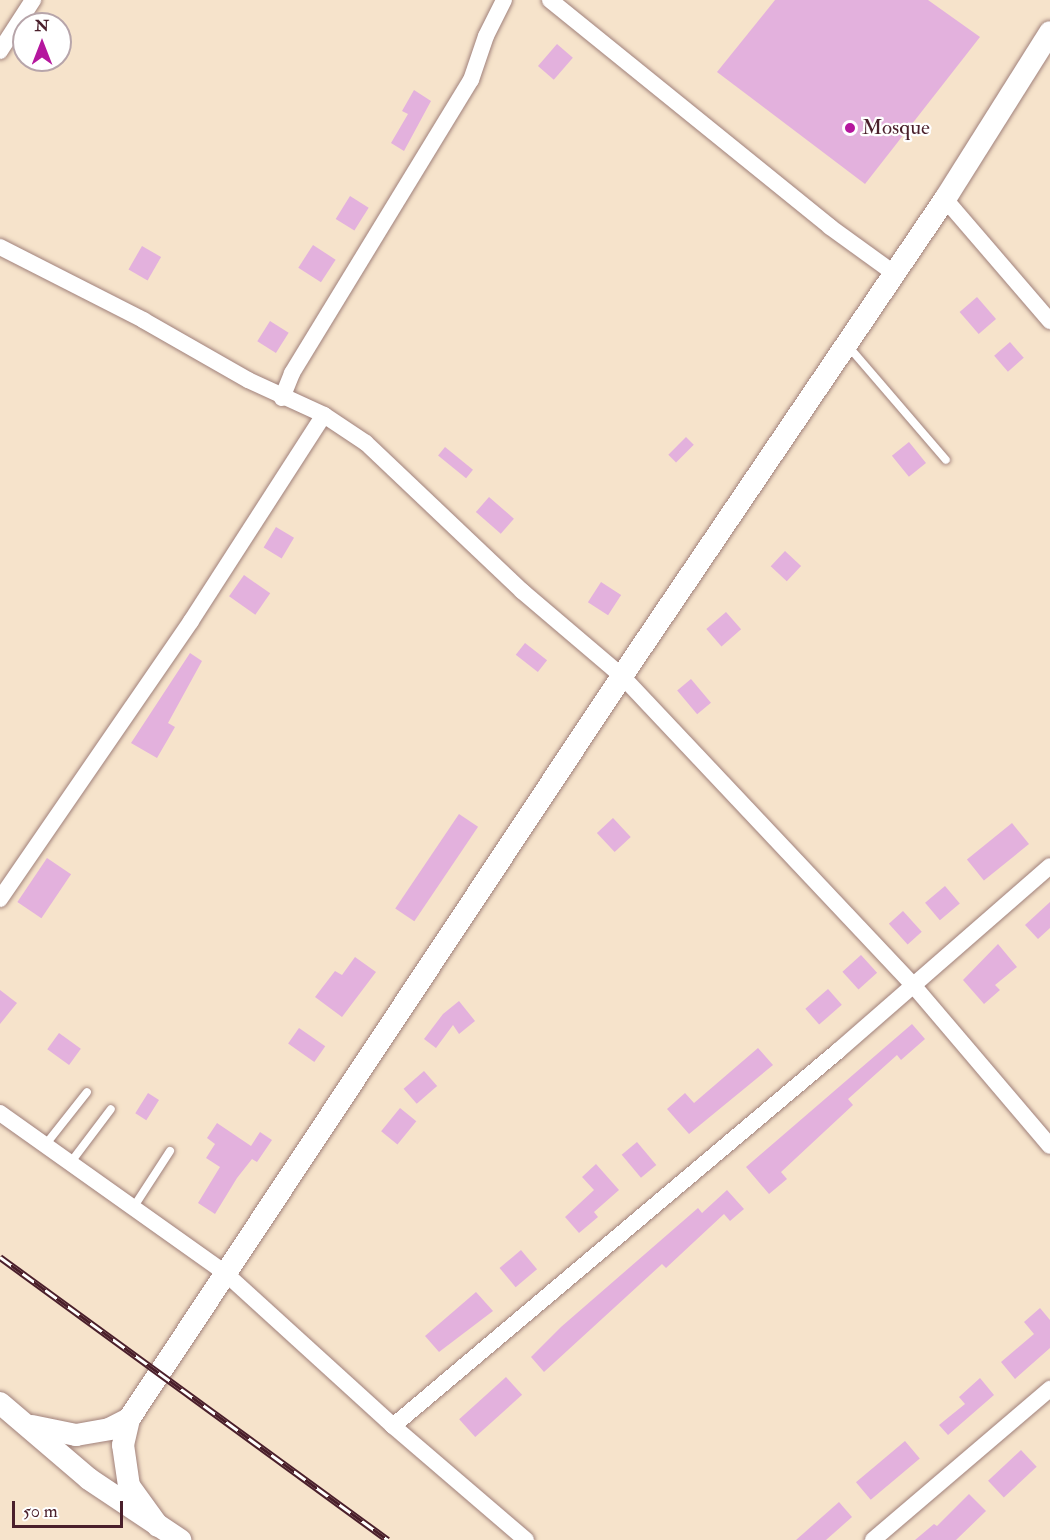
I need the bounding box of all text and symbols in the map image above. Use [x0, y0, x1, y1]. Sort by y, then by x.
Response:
north arrow [12, 12, 72, 72]
text: N [35, 16, 49, 36]
place label: Mosque [862, 115, 930, 141]
marker: Mosque [843, 121, 857, 135]
scale bar [15, 1489, 126, 1527]
text: 50 m [23, 1500, 58, 1523]

